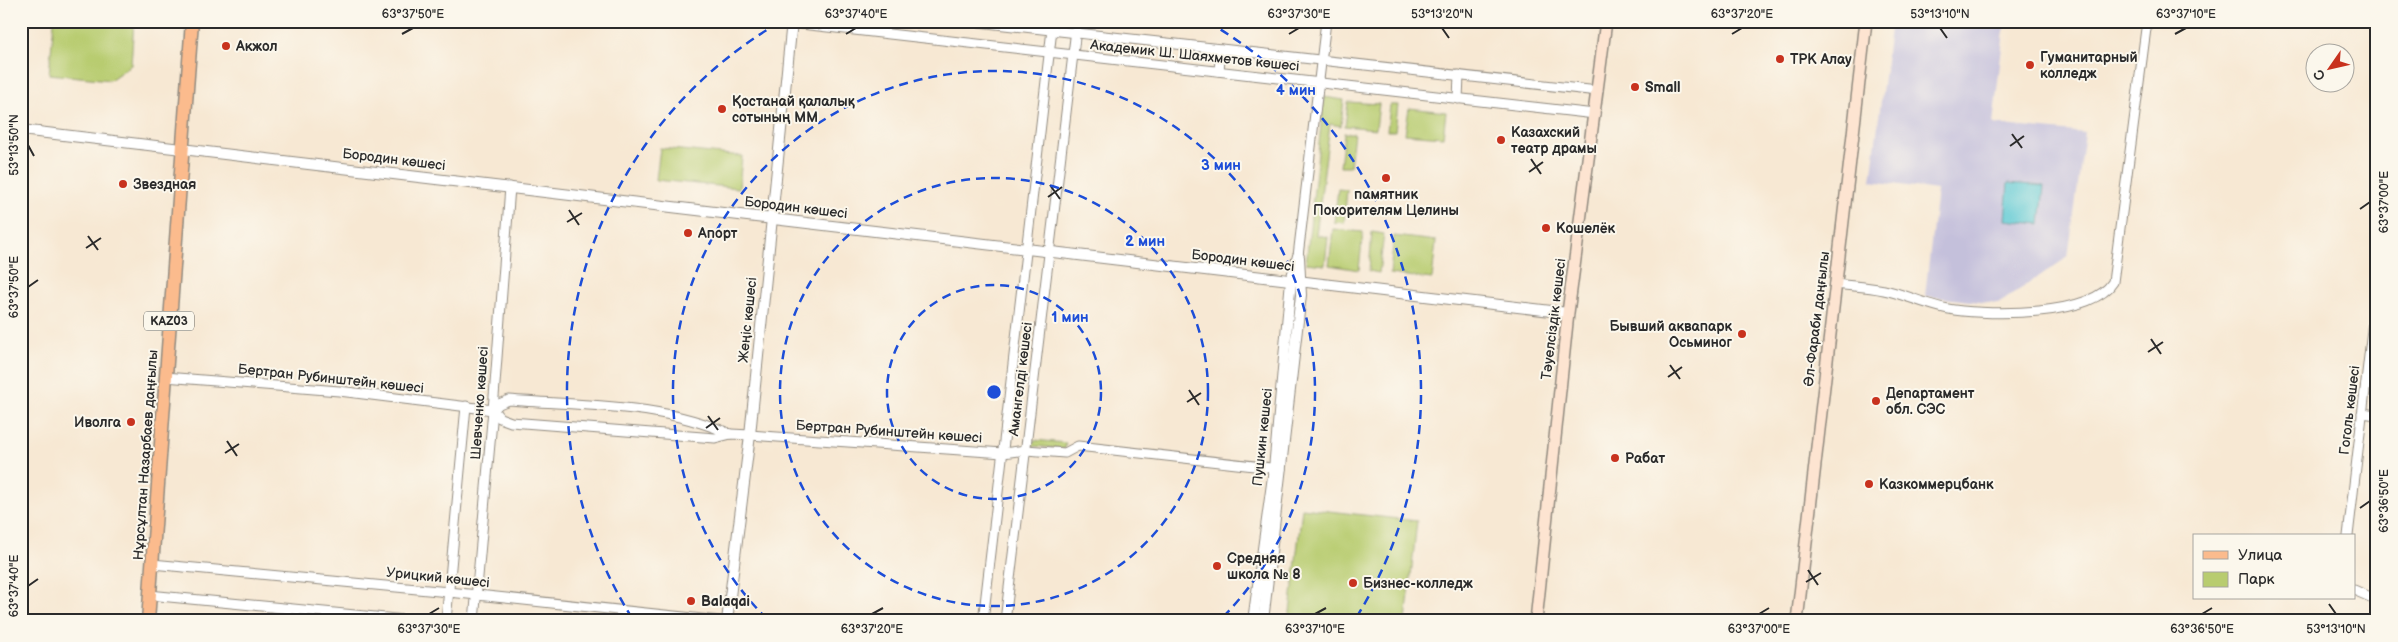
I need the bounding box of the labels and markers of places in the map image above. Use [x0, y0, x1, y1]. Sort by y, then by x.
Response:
place label: Акжол [235, 38, 278, 55]
marker: Акжол [220, 40, 232, 52]
place label: Гуманитарный колледж [2040, 49, 2137, 82]
place label: ТРК Алау [1790, 51, 1852, 68]
marker: ТРК Алау [1774, 53, 1786, 65]
marker: Гуманитарный колледж [2024, 59, 2036, 71]
place label: Small [1645, 79, 1681, 96]
marker: Small [1629, 81, 1641, 93]
place label: Қостанай қалалық сотының ММ [732, 93, 856, 126]
marker: Қостанай қалалық сотының ММ [716, 103, 728, 115]
place label: Казахский театр драмы [1511, 124, 1597, 157]
marker: Казахский театр драмы [1495, 134, 1507, 146]
marker: памятник Покорителям Целины [1380, 172, 1392, 184]
place label: Звездная [133, 176, 196, 193]
marker: Звездная [117, 178, 129, 190]
place label: памятник Покорителям Целины [1313, 186, 1459, 219]
place label: Кошелёк [1556, 220, 1616, 237]
marker: Кошелёк [1540, 222, 1552, 234]
place label: Апорт [697, 225, 738, 242]
marker: Апорт [682, 227, 694, 239]
place label: Бывший аквапарк Осьминог [1609, 318, 1732, 351]
marker: Бывший аквапарк Осьминог [1736, 328, 1748, 340]
centre of rings [985, 383, 1003, 401]
place label: Департамент обл. СЭС [1886, 385, 1975, 418]
marker: Департамент обл. СЭС [1870, 395, 1882, 407]
place label: Иволга [74, 414, 122, 431]
marker: Иволга [125, 416, 137, 428]
place label: Рабат [1625, 450, 1665, 467]
marker: Рабат [1609, 452, 1621, 464]
place label: Казкоммерцбанк [1879, 476, 1994, 493]
marker: Казкоммерцбанк [1863, 478, 1875, 490]
place label: Средняя школа № 8 [1227, 550, 1301, 583]
marker: Средняя школа № 8 [1211, 560, 1223, 572]
place label: Бизнес-колледж [1363, 575, 1473, 592]
marker: Бизнес-колледж [1347, 577, 1359, 589]
place label: Balaqai [701, 593, 750, 610]
marker: Balaqai [685, 595, 697, 607]

